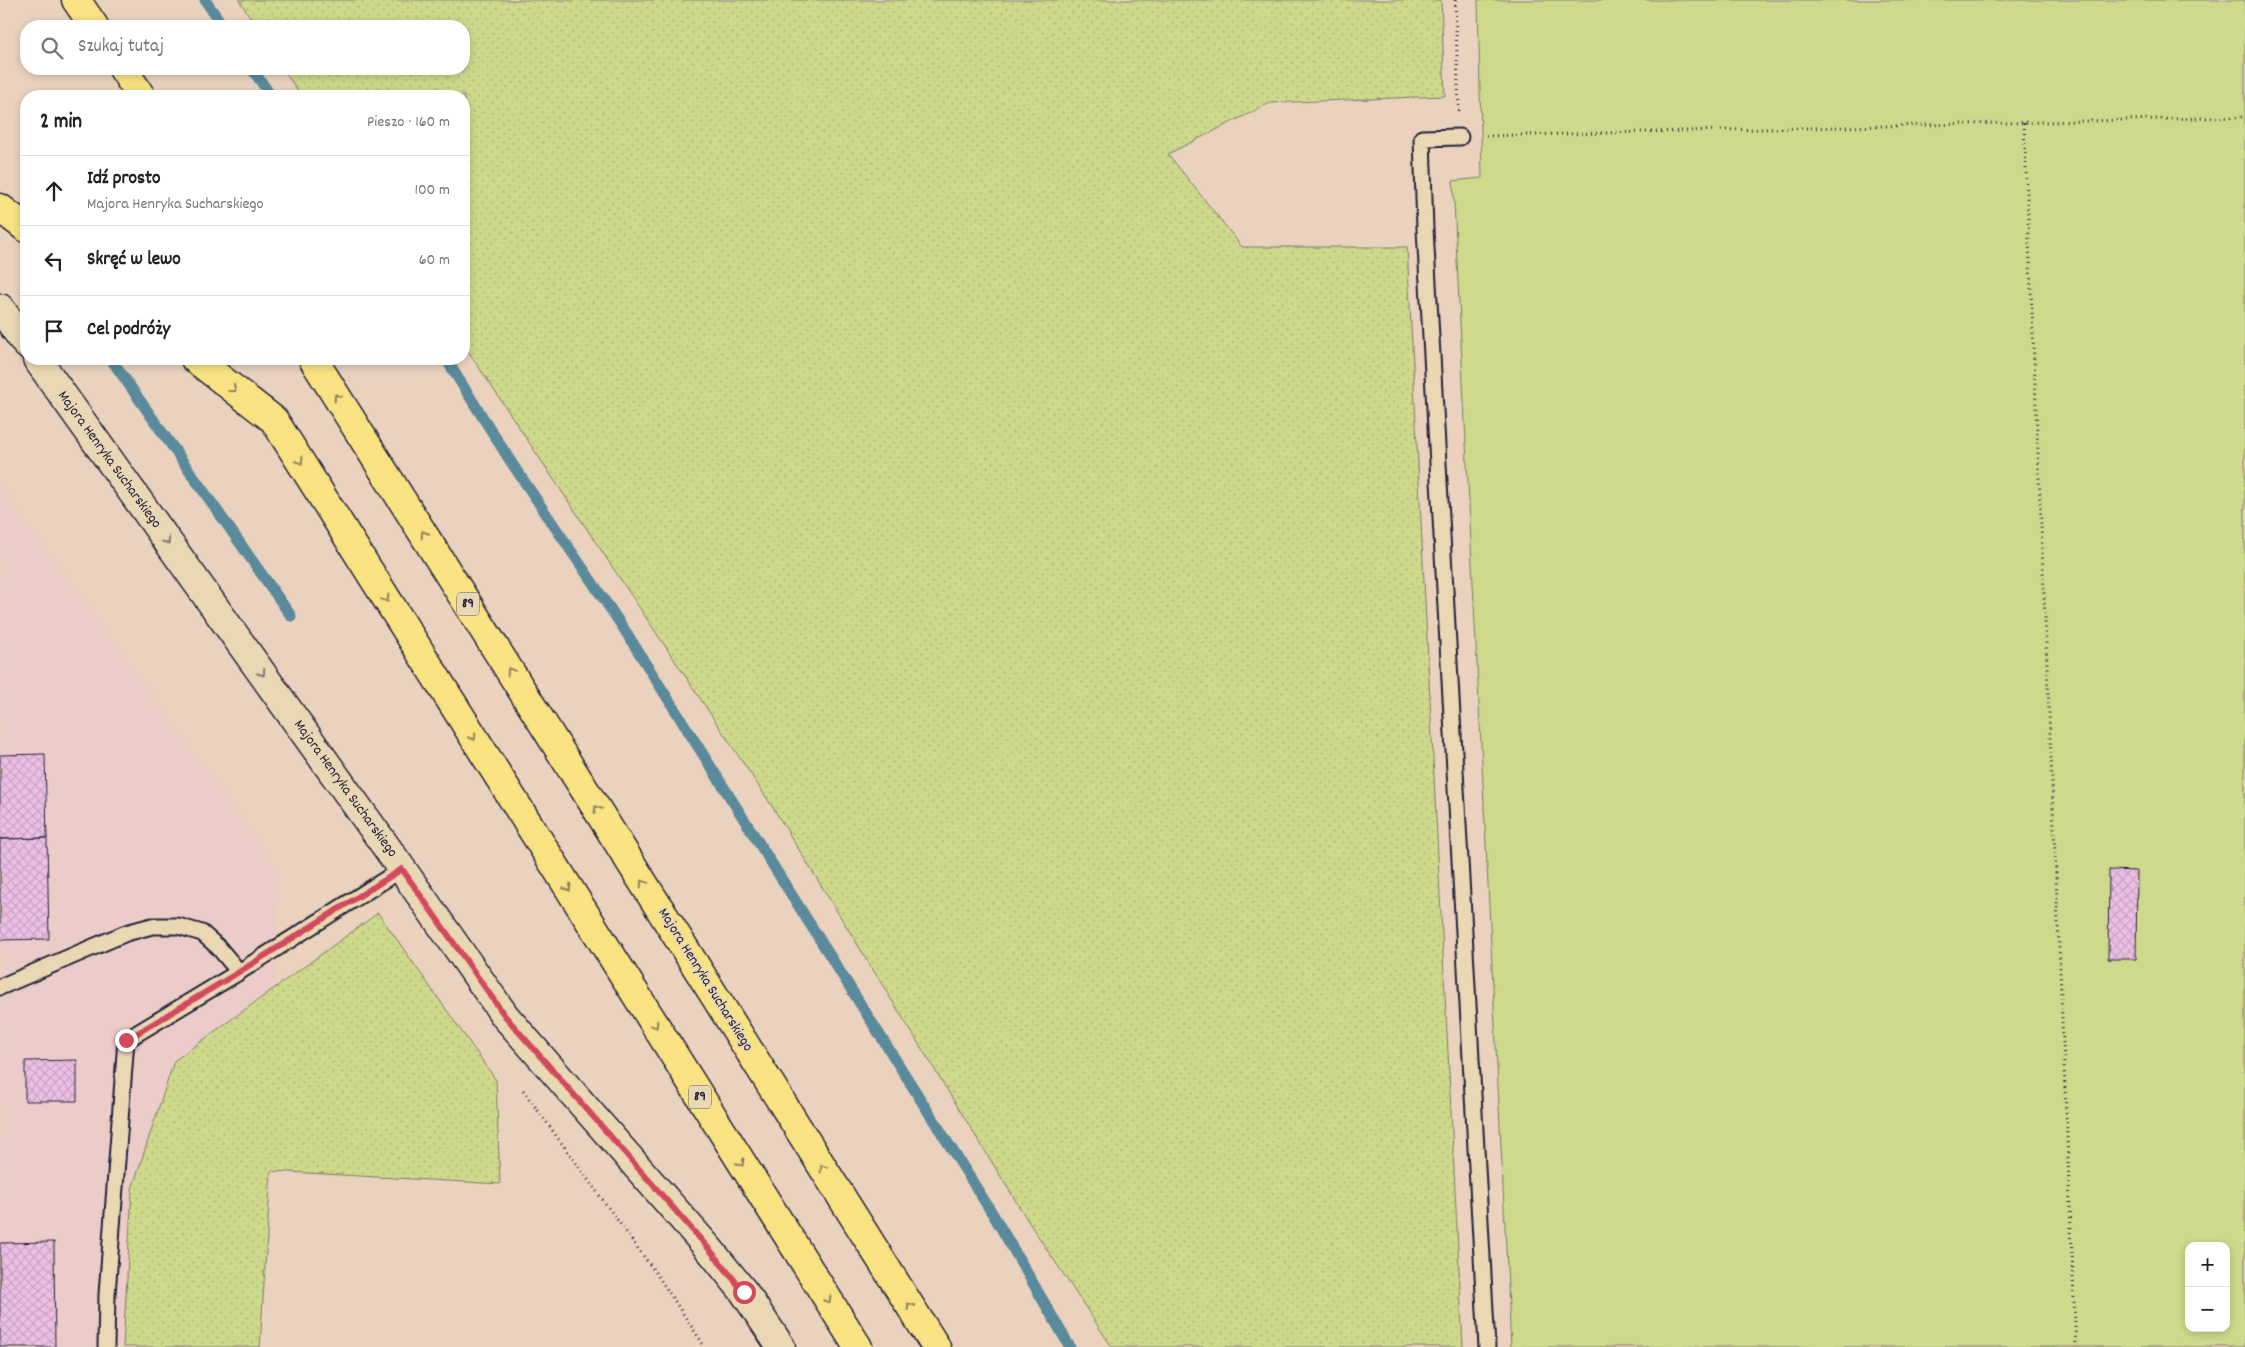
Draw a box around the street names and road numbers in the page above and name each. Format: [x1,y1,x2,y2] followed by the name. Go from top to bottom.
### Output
[51,387,167,534] street label: Majora Henryka Sucharskiego
[457,592,479,616] road number: 89
[287,716,403,863] street label: Majora Henryka Sucharskiego
[652,904,758,1056] street label: Majora Henryka Sucharskiego
[689,1086,711,1108] road number: 89

